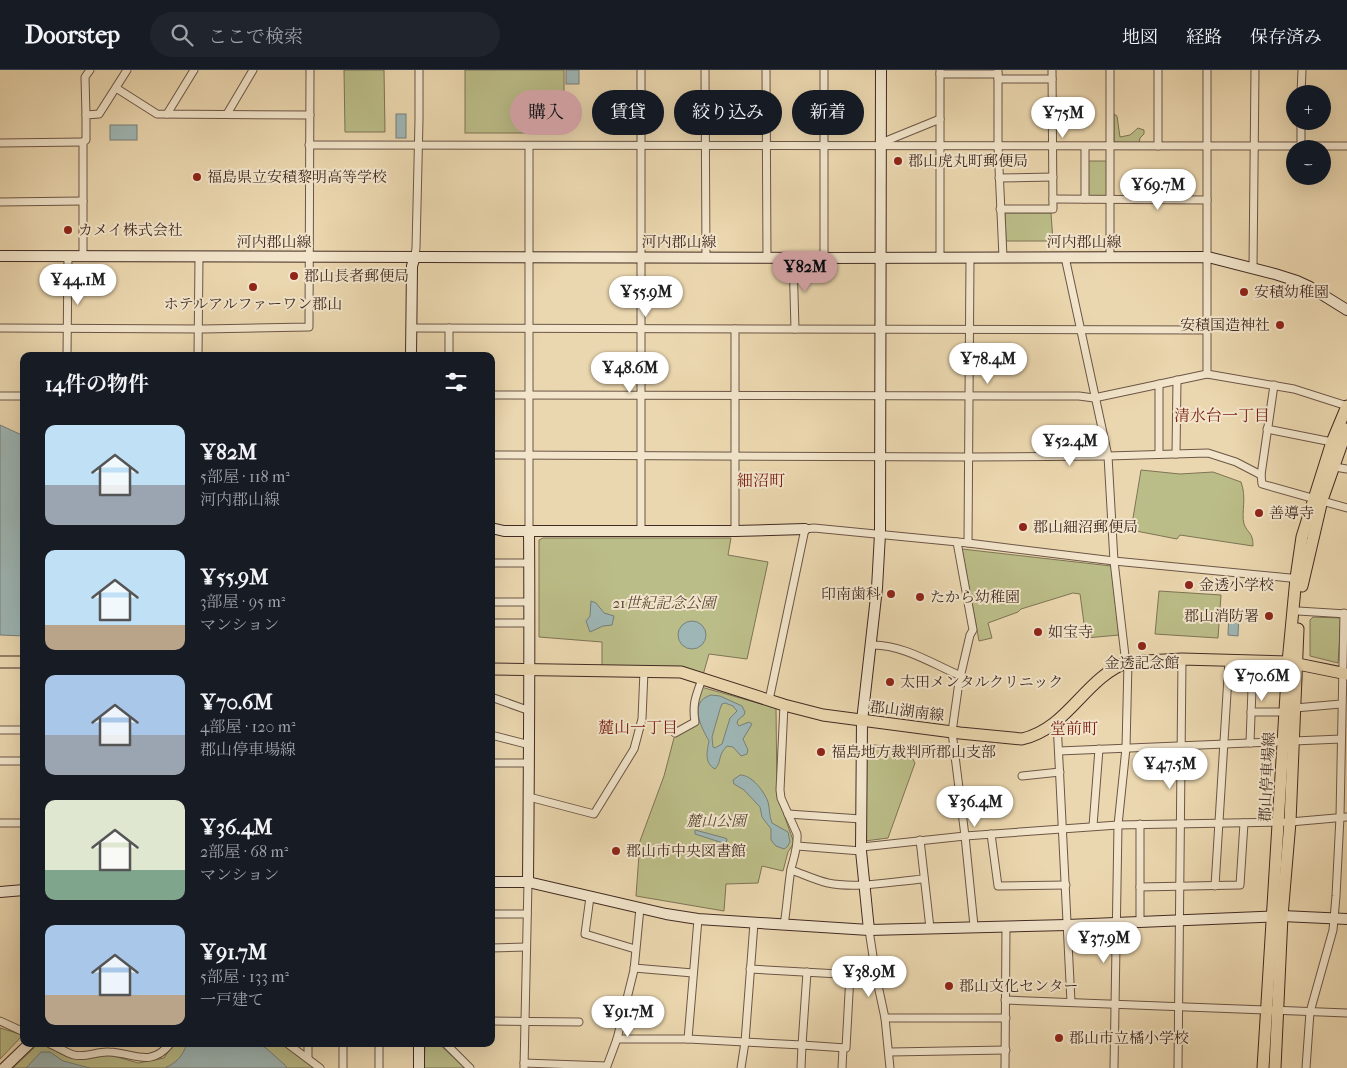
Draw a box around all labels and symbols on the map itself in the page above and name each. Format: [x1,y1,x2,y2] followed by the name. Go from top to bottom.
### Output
[1033,97,1093,139] pin: ¥75M
[908,152,1028,170] place label: 郡山虎丸町郵便局
[892,155,904,167] marker: 郡山虎丸町郵便局
[207,168,387,186] place label: 福島県立安積黎明高等学校
[1117,168,1199,211] pin: ¥69.7M
[191,171,203,183] marker: 福島県立安積黎明高等学校
[78,221,183,239] place label: カメイ株式会社
[62,224,74,236] marker: カメイ株式会社
[236,233,312,251] street label: 河内郡山線
[641,233,717,251] street label: 河内郡山線
[1046,233,1122,251] street label: 河内郡山線
[775,250,835,293] pin: ¥82M
[37,264,119,306] pin: ¥44.1M
[304,267,409,285] place label: 郡山長者郵便局
[288,270,300,282] marker: 郡山長者郵便局
[605,276,687,318] pin: ¥55.9M
[247,281,259,293] marker: ホテルアルファーワン郡山
[1254,283,1329,301] place label: 安積幼稚園
[1238,286,1250,298] marker: 安積幼稚園
[164,295,342,313] place label: ホテルアルファーワン郡山
[1180,316,1270,334] place label: 安積国造神社
[1274,319,1286,331] marker: 安積国造神社
[947,342,1029,385] pin: ¥78.4M
[589,352,671,394] pin: ¥48.6M
[1174,406,1270,425] district label: 清水台一丁目
[1029,424,1111,467] pin: ¥52.4M
[737,471,785,490] district label: 細沼町
[1269,504,1314,522] place label: 善導寺
[1253,507,1265,519] marker: 善導寺
[1033,518,1138,536] place label: 郡山細沼郵便局
[1017,521,1029,533] marker: 郡山細沼郵便局
[1199,576,1274,594] place label: 金透小学校
[1183,579,1195,591] marker: 金透小学校
[821,585,881,603] place label: 印南歯科
[885,588,897,600] marker: 印南歯科
[930,588,1020,606] place label: たから幼稚園
[914,591,926,603] marker: たから幼稚園
[612,594,719,612] park label: 21世紀記念公園
[1184,607,1259,625] place label: 郡山消防署
[1263,610,1275,622] marker: 郡山消防署
[1048,623,1093,641] place label: 如宝寺
[1032,626,1044,638] marker: 如宝寺
[1136,640,1148,652] marker: 金透記念館
[1104,654,1180,672] place label: 金透記念館
[1221,660,1303,702] pin: ¥70.6M
[900,673,1063,691] place label: 太田メンタルクリニック
[884,676,896,688] marker: 太田メンタルクリニック
[869,697,945,725] street label: 郡山湖南線
[598,718,678,737] district label: 麓山一丁目
[1050,719,1098,738] district label: 堂前町
[1256,732,1278,822] street label: 郡山停車場線
[831,743,996,761] place label: 福島地方裁判所郡山支部
[815,746,827,758] marker: 福島地方裁判所郡山支部
[1129,748,1211,790] pin: ¥47.5M
[934,786,1016,828] pin: ¥36.4M
[686,812,749,830] park label: 麓山公園
[626,842,746,860] place label: 郡山市中央図書館
[610,845,622,857] marker: 郡山市中央図書館
[1063,922,1145,964] pin: ¥37.9M
[828,956,910,998] pin: ¥38.9M
[959,977,1078,995] place label: 郡山文化センター
[943,980,955,992] marker: 郡山文化センター
[587,996,669,1038] pin: ¥91.7M
[1069,1029,1189,1047] place label: 郡山市立橘小学校
[1053,1032,1065,1044] marker: 郡山市立橘小学校

